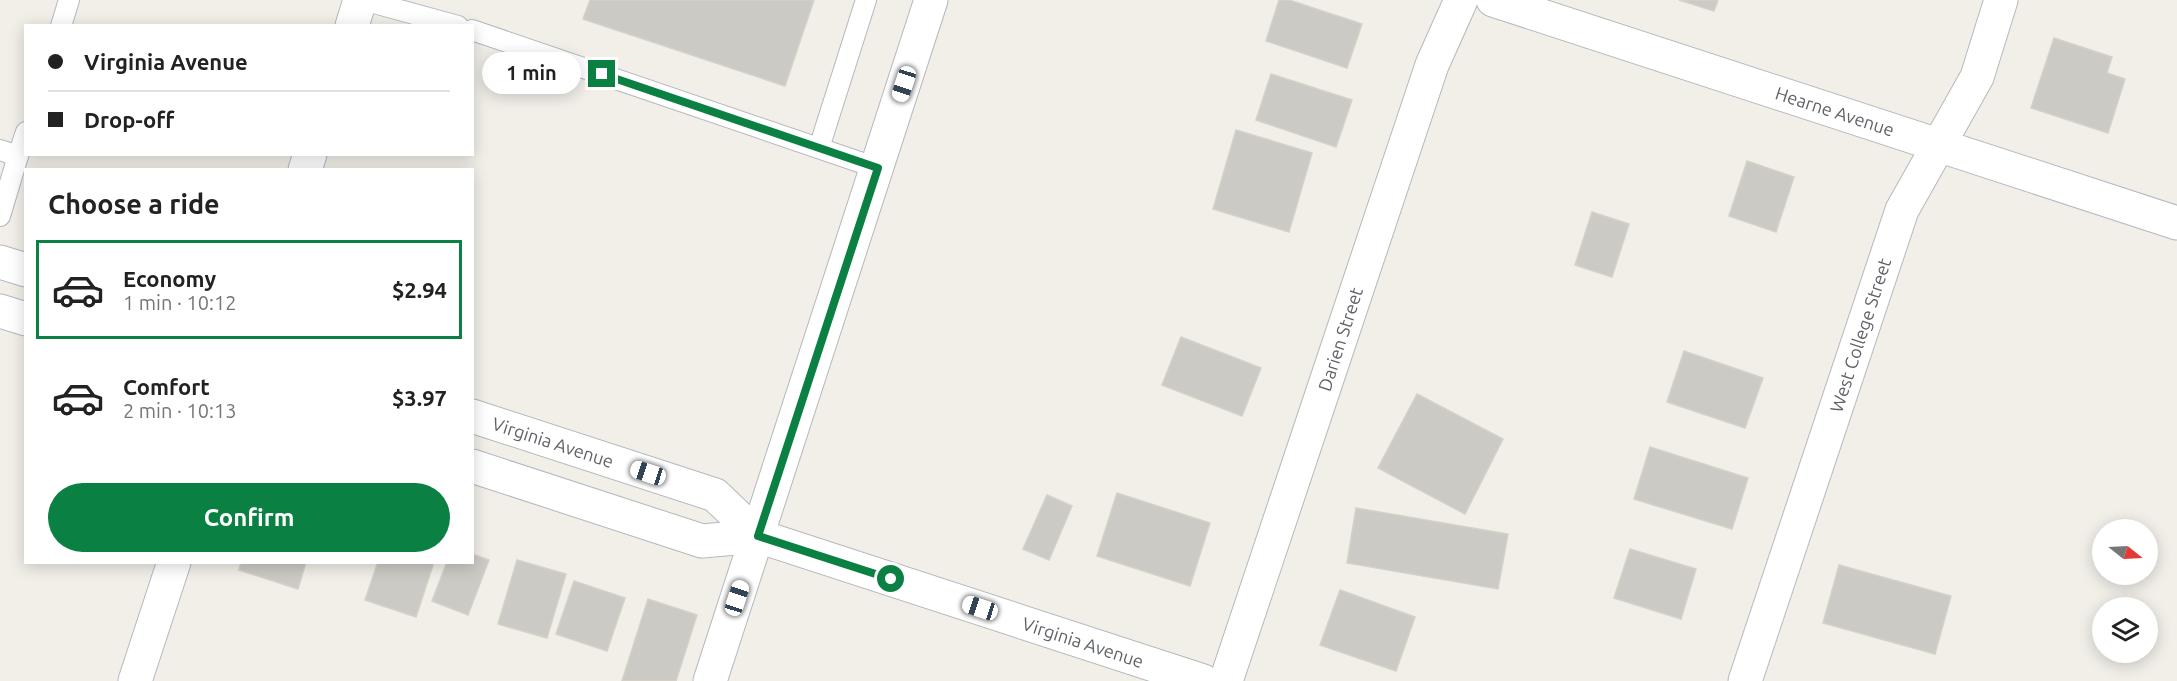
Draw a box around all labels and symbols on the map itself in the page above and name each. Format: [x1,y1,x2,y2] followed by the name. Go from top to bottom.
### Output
[482,53,581,95] callout: 1 min
[588,60,615,87] route end
[890,64,918,104] car
[1773,82,1897,140] street label: Hearne Avenue
[1826,255,1894,415] street label: West College Street
[1314,285,1366,393] street label: Darien Street
[490,413,616,471] street label: Virginia Avenue
[628,459,668,487] car
[2092,519,2158,585] north arrow
[877,565,904,592] route start
[723,578,751,618] car
[960,594,1000,622] car
[1020,613,1146,671] street label: Virginia Avenue

